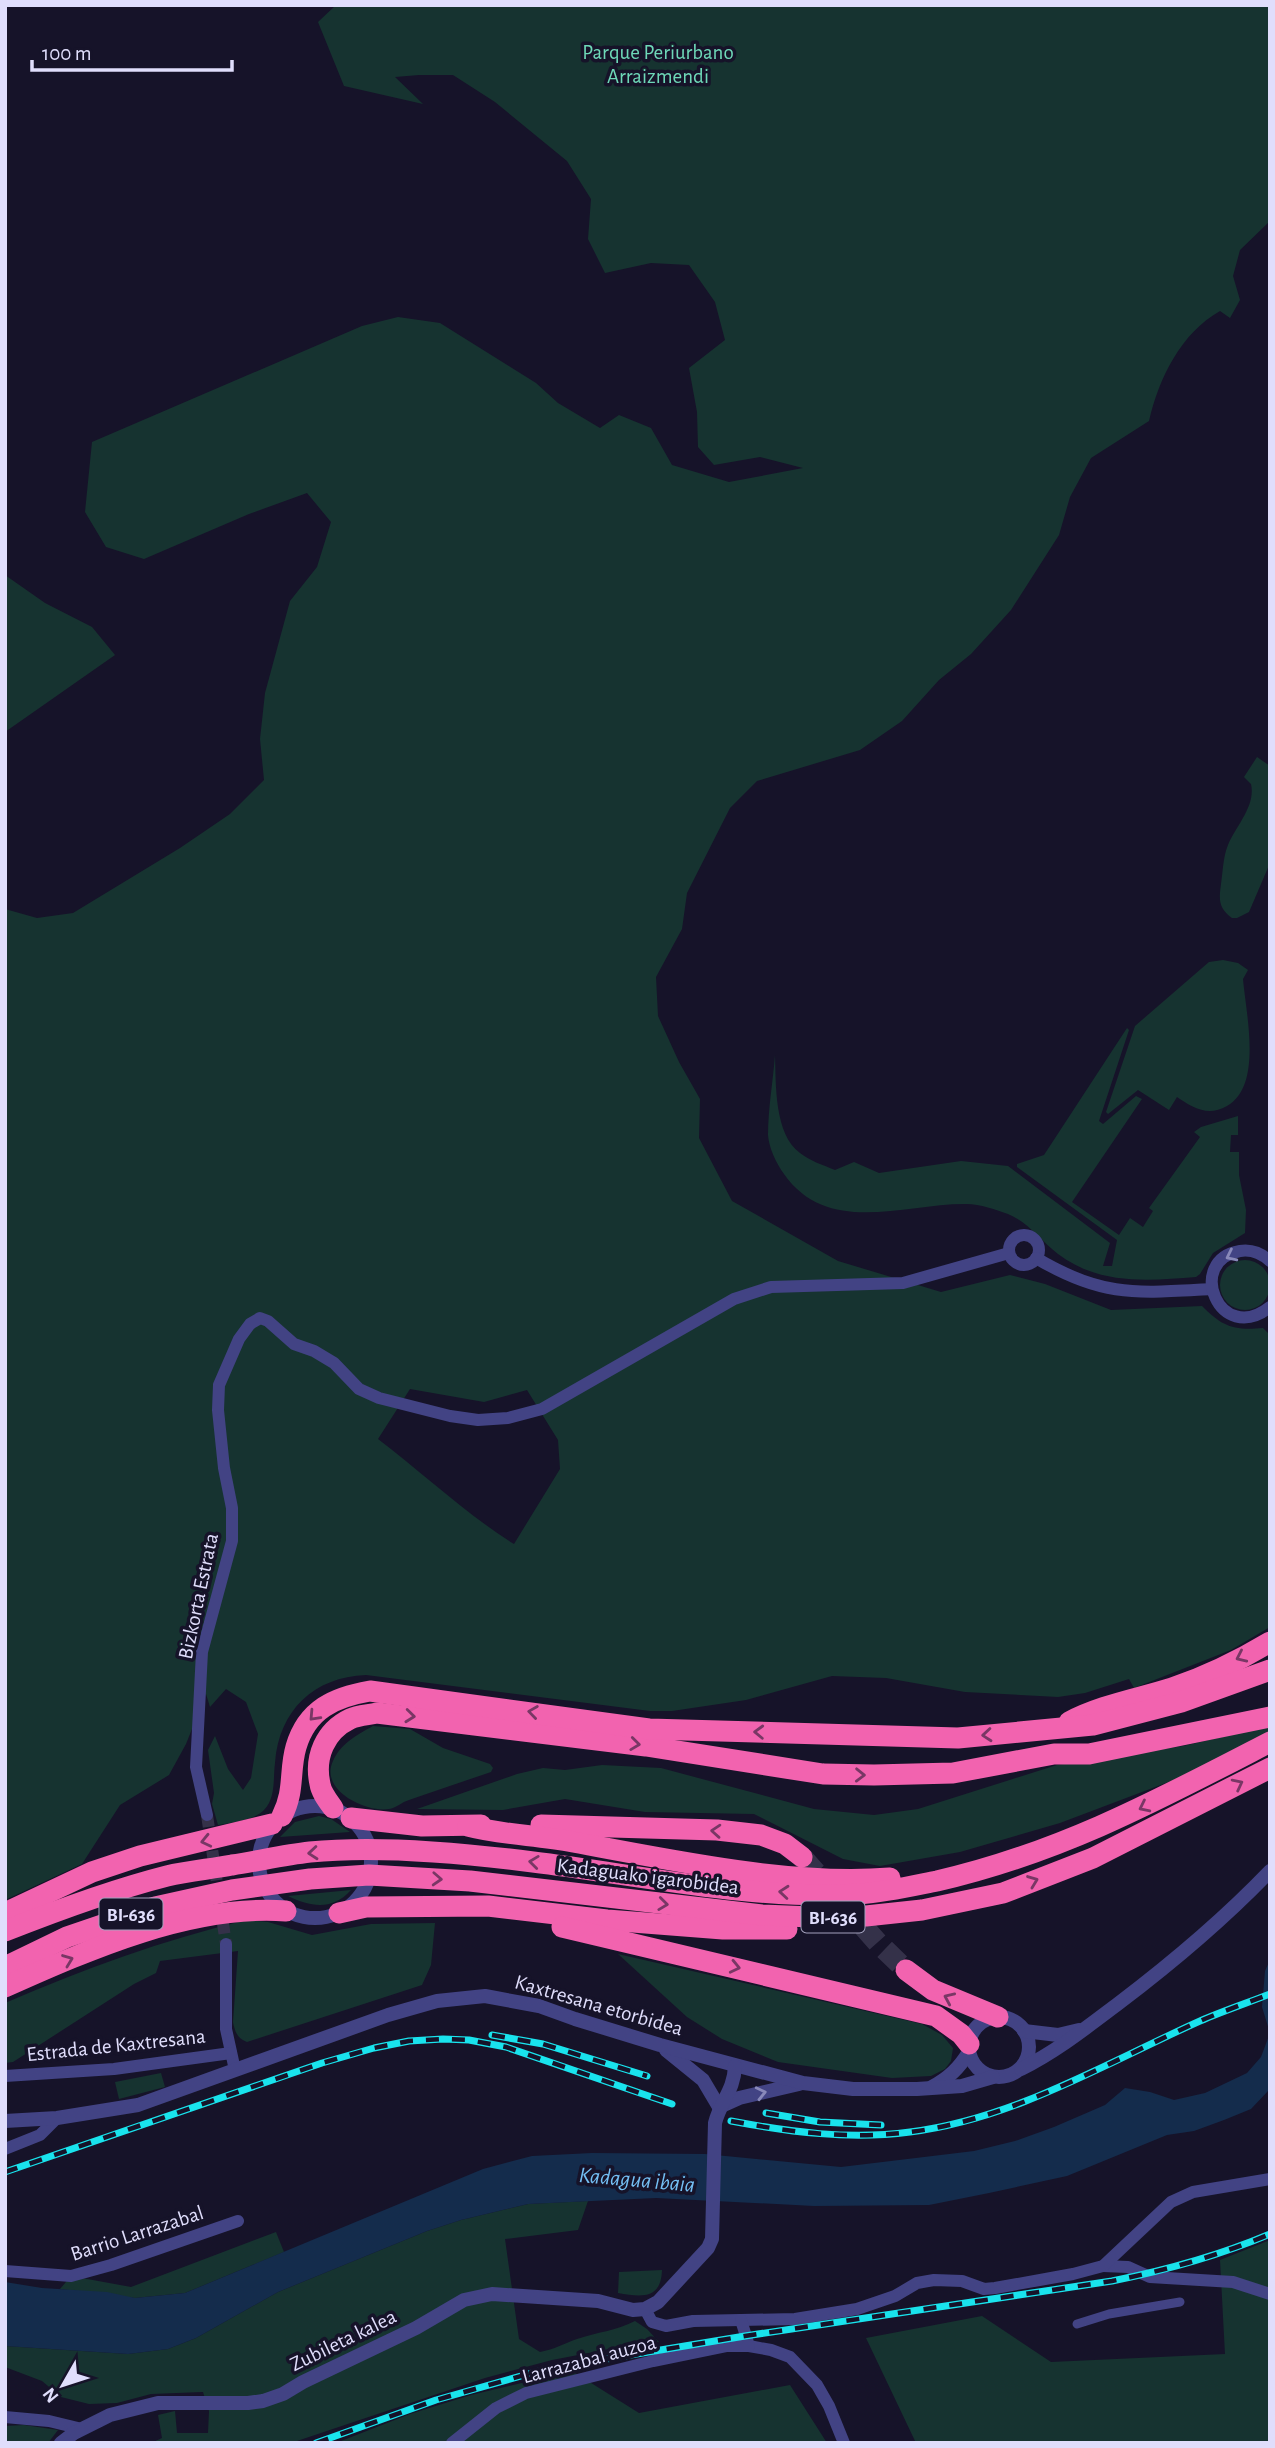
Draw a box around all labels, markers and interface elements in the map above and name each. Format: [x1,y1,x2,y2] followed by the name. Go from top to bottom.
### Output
[32,28,231,72] scale bar
[582,42,734,87] park label: Parque Periurbano Arraizmendi
[42,43,92,64] text: 100 m
[1226,1247,1239,1261] one-way arrow
[175,1531,222,1661] street label: Bizkorta Estrata
[1236,1649,1248,1663] one-way arrow
[527,1705,539,1720] one-way arrow
[310,1708,323,1721] one-way arrow
[404,1709,415,1724] one-way arrow
[754,1724,765,1739] one-way arrow
[981,1728,992,1743] one-way arrow
[630,1737,641,1752] one-way arrow
[856,1767,866,1783] one-way arrow
[1231,1779,1243,1792] one-way arrow
[1139,1799,1151,1813] one-way arrow
[710,1823,721,1838] one-way arrow
[200,1833,212,1847] one-way arrow
[307,1845,318,1860] one-way arrow
[528,1854,540,1869] one-way arrow
[556,1855,740,1898] street label: Kadaguako igarobidea
[432,1871,443,1886] one-way arrow
[1026,1875,1038,1889] one-way arrow
[778,1885,789,1900] one-way arrow
[657,1896,669,1911] one-way arrow
[100,1898,162,1930] road number: BI-636
[802,1901,864,1932] road number: BI-636
[62,1955,74,1969] one-way arrow
[729,1959,741,1973] one-way arrow
[513,1971,685,2040] street label: Kaxtresana etorbidea
[944,1992,957,2006] one-way arrow
[25,2026,207,2065] street label: Estrada de Kaxtresana
[754,2087,766,2101] one-way arrow
[578,2164,696,2197] water label: Kadagua ibaia
[68,2202,206,2265] street label: Barrio Larrazabal
[287,2306,400,2375] street label: Zubileta kalea
[520,2331,659,2387] street label: Larrazabal auzoa
[28,2350,98,2420] north arrow
[39,2384,62,2406] text: N

